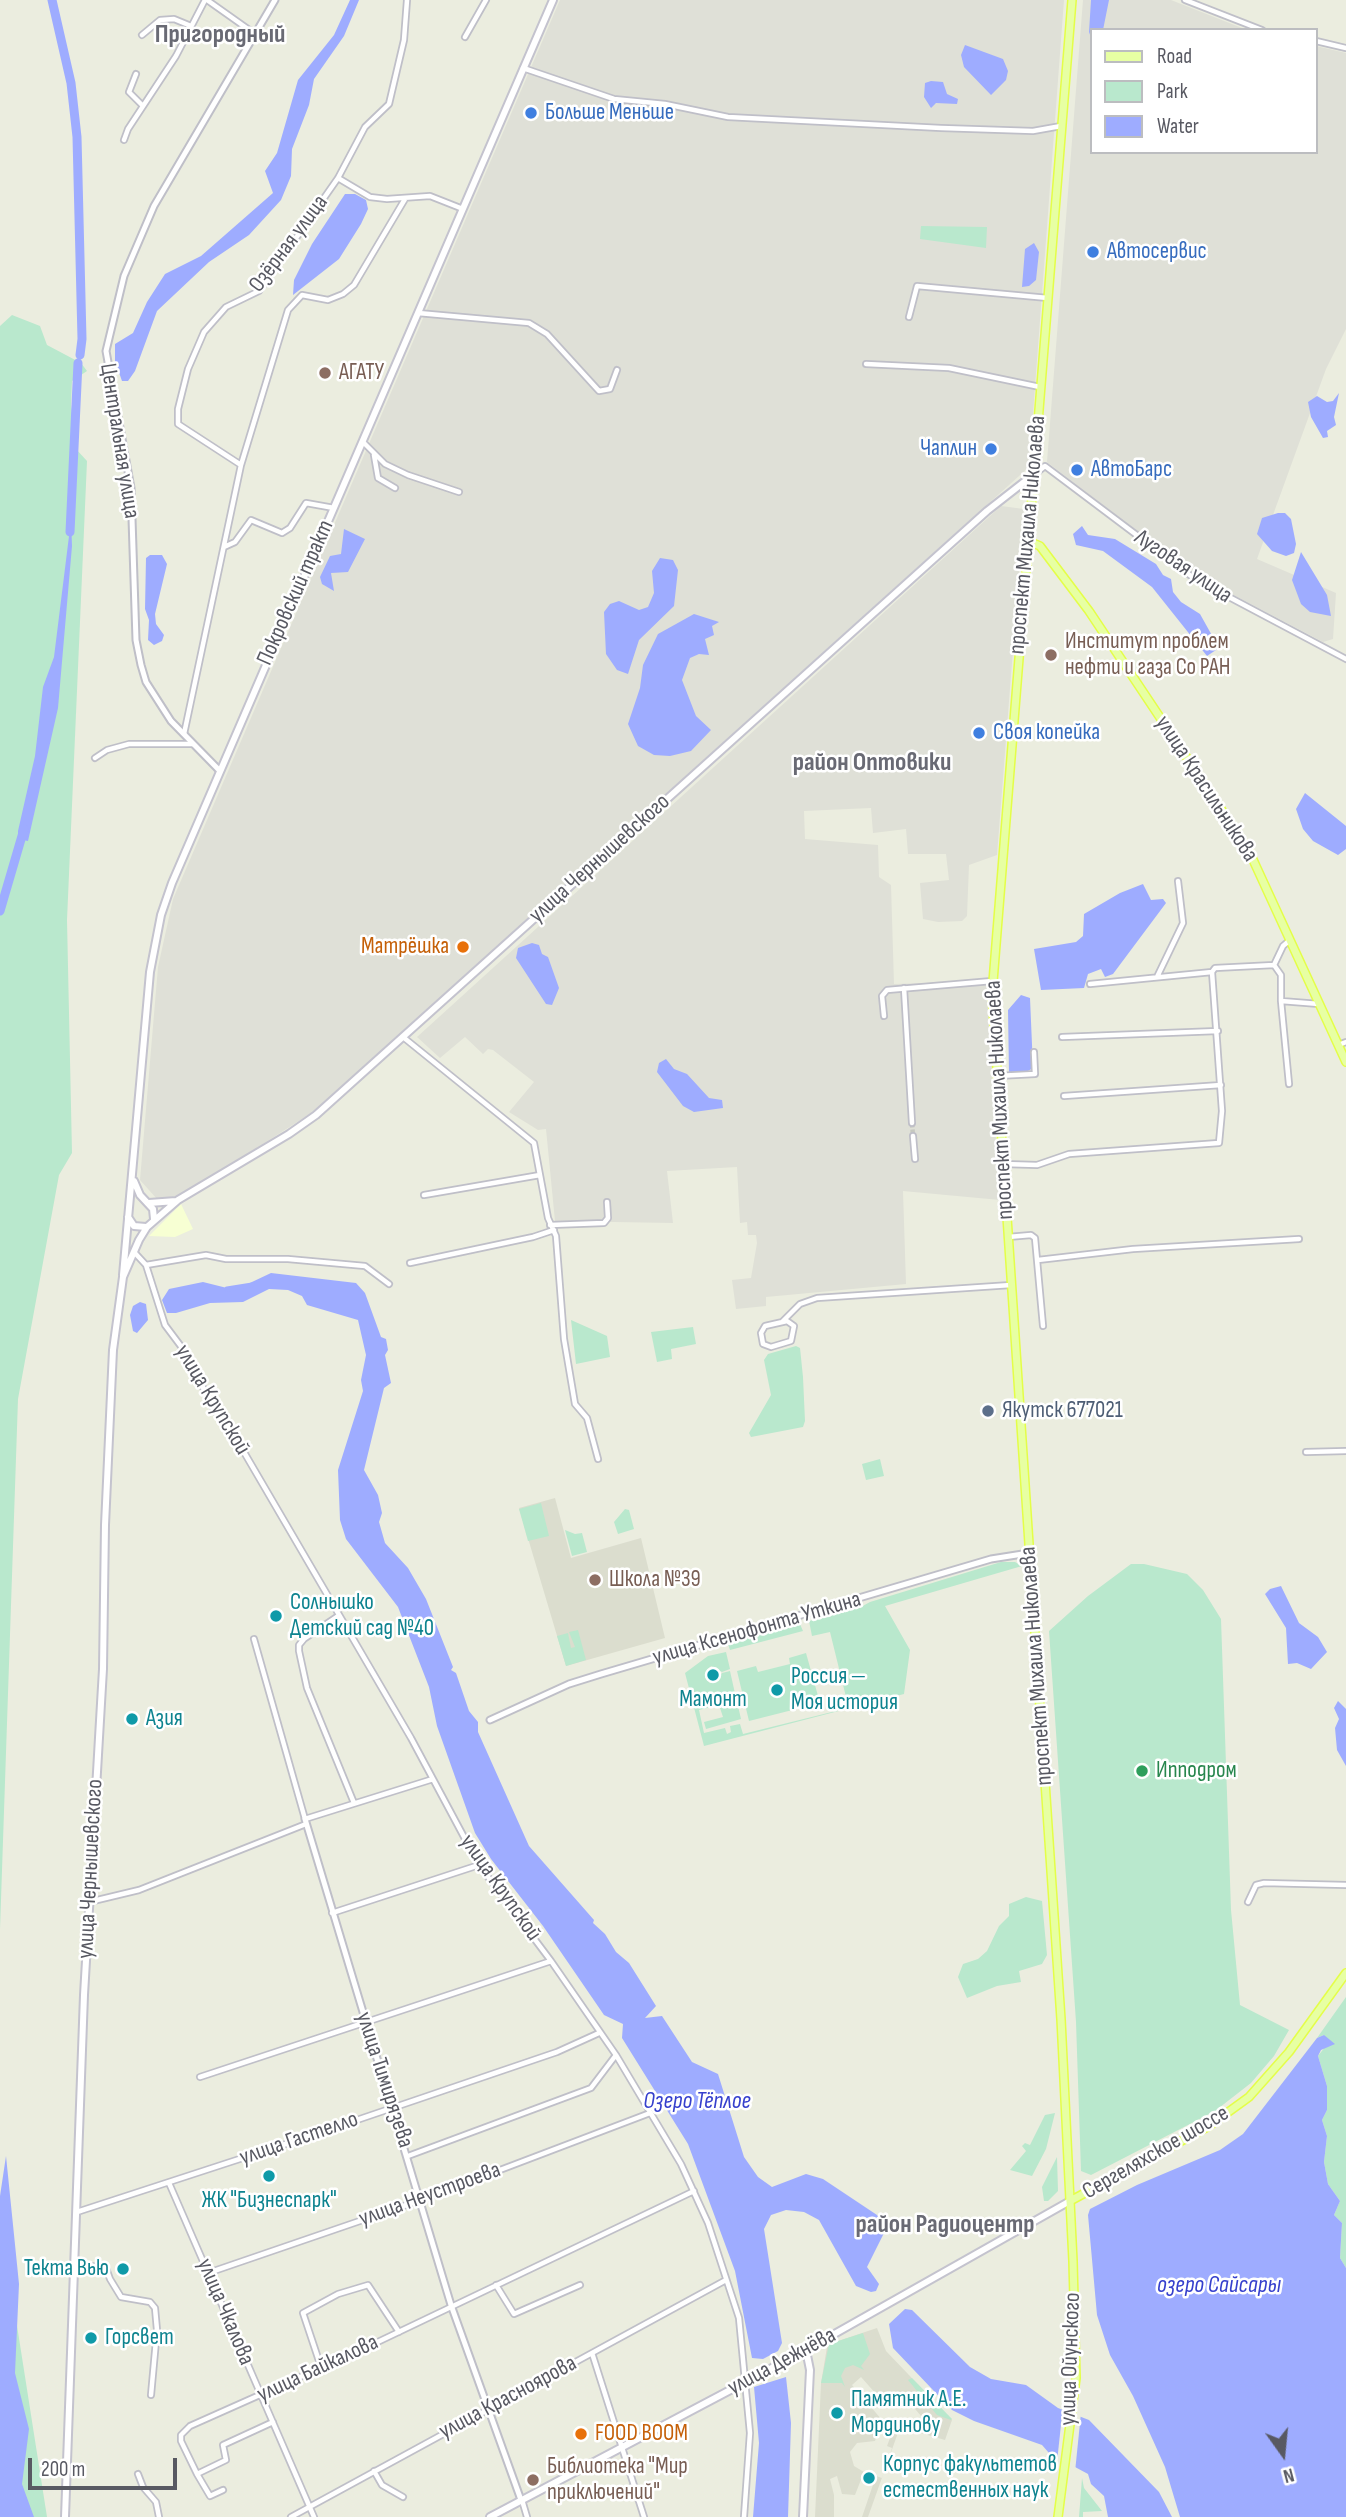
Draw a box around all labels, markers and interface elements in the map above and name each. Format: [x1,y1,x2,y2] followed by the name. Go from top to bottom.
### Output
[155,19,285,51] district label: Пригородный
[1090,28,1318,154] legend
[1157,44,1192,69] text: Road
[1157,79,1188,104] text: Park
[545,99,674,127] place label: Больше Меньше
[523,105,539,121] marker: Больше Меньше
[1157,114,1199,139] text: Water
[244,190,334,298] street label: Озёрная улица
[1107,238,1207,266] place label: Автосервис
[1085,244,1101,260] marker: Автосервис
[339,359,384,387] place label: АГАТУ
[93,362,145,520] street label: Центральная улица
[317,365,333,381] marker: АГАТУ
[1004,415,1052,655] street label: проспект Михаила Николаева
[920,435,977,463] place label: Чаплин
[983,441,999,457] marker: Чаплин
[1091,456,1172,484] place label: АвтоБарс
[1069,462,1085,478] marker: АвтоБарс
[252,516,340,670] street label: Покровский тракт
[1129,524,1237,610] street label: Луговая улица
[1065,628,1230,682] place label: Институт проблем нефти и газа Со РАН
[1043,647,1059,663] marker: Институт проблем нефти и газа Со РАН
[1149,711,1263,867] street label: улица Красильникова
[993,719,1100,747] place label: Своя копейка
[971,725,987,741] marker: Своя копейка
[793,747,951,779] district label: район Оптовики
[524,789,676,929] street label: улица Чернышевского
[361,933,449,961] place label: Матрёшка
[455,939,471,955] marker: Матрёшка
[980,980,1020,1220] street label: проспект Михаила Николаева
[168,1340,256,1460] street label: улица Крупской
[1002,1397,1123,1425] place label: Якутск 677021
[980,1403,996,1419] marker: Якутск 677021
[1015,1546,1059,1786] street label: проспект Михаила Николаева
[609,1566,701,1594] place label: Школа №39
[587,1572,603,1588] marker: Школа №39
[650,1586,864,1672] street label: улица Ксенофонта Уткина
[290,1589,434,1643] place label: Солнышко Детский сад №40
[268,1608,284,1624] marker: Солнышко Детский сад №40
[791,1663,898,1717] place label: Россия — Моя история
[705,1667,721,1683] marker: Мамонт
[769,1682,785,1698] marker: Россия — Моя история
[679,1686,747,1714] place label: Мамонт
[146,1705,183,1733] place label: Азия
[124,1711,140,1727] marker: Азия
[1156,1757,1237,1785] place label: Ипподром
[1134,1763,1150,1779] marker: Ипподром
[73,1779,109,1959] street label: улица Чернышевского
[453,1829,547,1947] street label: улица Крупской
[349,2009,419,2151] street label: улица Тимирязева
[643,2088,751,2116] water label: Озеро Тёплое
[1078,2100,1234,2206] street label: Сергеляхское шоссе
[236,2106,362,2172] street label: улица Гастелло
[355,2157,505,2233] street label: улица Неустроева
[261,2168,277,2184] marker: ЖК "Бизнеспарк"
[201,2187,337,2215] place label: ЖК "Бизнеспарк"
[856,2209,1034,2241] district label: район Радиоцентр
[190,2254,260,2370] street label: улица Чкалова
[24,2255,109,2283] place label: Текта Вью
[115,2261,131,2277] marker: Текта Вью
[1157,2272,1281,2300] water label: озеро Сайсары
[1055,2292,1087,2426] street label: улица Ойунского
[723,2322,841,2402] street label: улица Дежнёва
[105,2324,174,2352] place label: Горсвет
[253,2329,383,2409] street label: улица Байкалова
[83,2330,99,2346] marker: Горсвет
[434,2350,582,2446] street label: улица Красноярова
[851,2386,966,2440] place label: Памятник А.Е. Мординову
[829,2405,845,2421] marker: Памятник А.Е. Мординову
[1248,2419,1318,2489] north arrow
[595,2420,688,2448] place label: FOOD BOOM
[573,2426,589,2442] marker: FOOD BOOM
[32,2444,180,2488] scale bar
[883,2451,1057,2505] place label: Корпус факультетов естественных наук
[547,2453,688,2507] place label: Библиотека "Мир приключений"
[41,2457,85,2482] text: 200 m
[1281,2462,1296,2487] text: N
[861,2470,877,2486] marker: Корпус факультетов естественных наук
[525,2472,541,2488] marker: Библиотека "Мир приключений"

